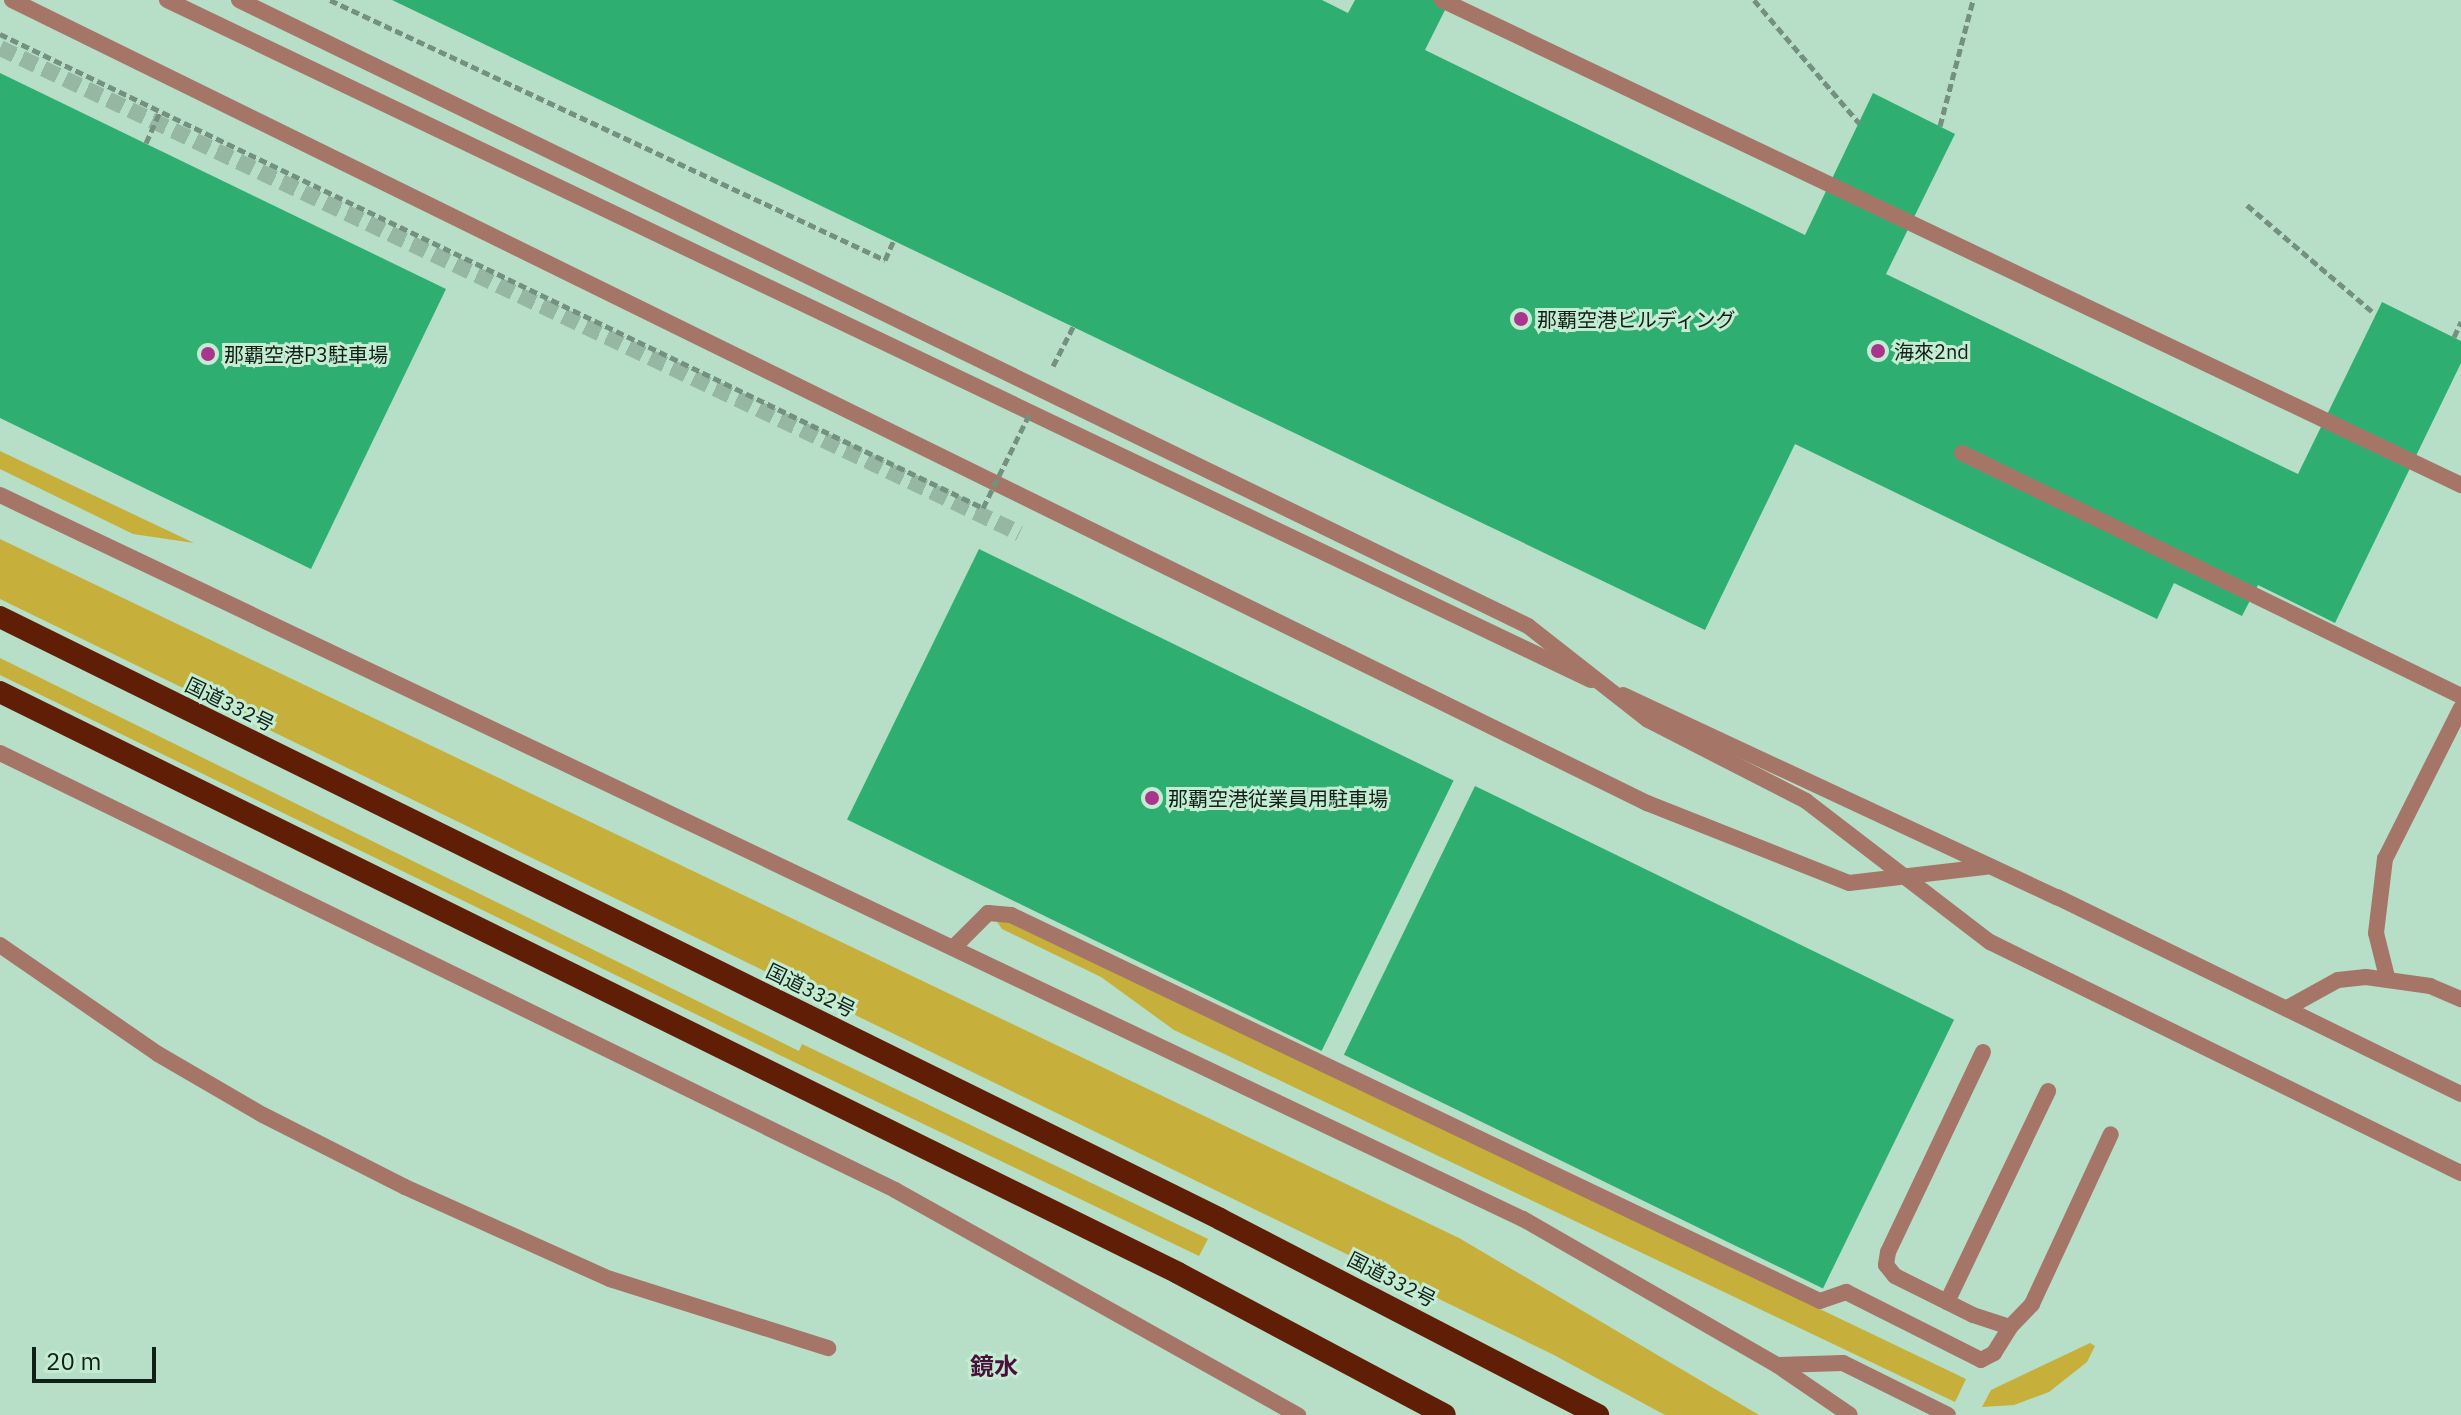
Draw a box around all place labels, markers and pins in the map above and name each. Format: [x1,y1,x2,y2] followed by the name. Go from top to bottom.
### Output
[1537,307,1737,331] place label: 那覇空港ビルディング
[1512,310,1530,328] marker: 那覇空港ビルディング
[1894,339,1969,363] place label: 海來2nd
[224,342,388,366] place label: 那覇空港P3駐車場
[1869,342,1887,360] marker: 海來2nd
[199,345,217,363] marker: 那覇空港P3駐車場
[1168,786,1388,810] place label: 那覇空港従業員用駐車場
[1143,789,1161,807] marker: 那覇空港従業員用駐車場

